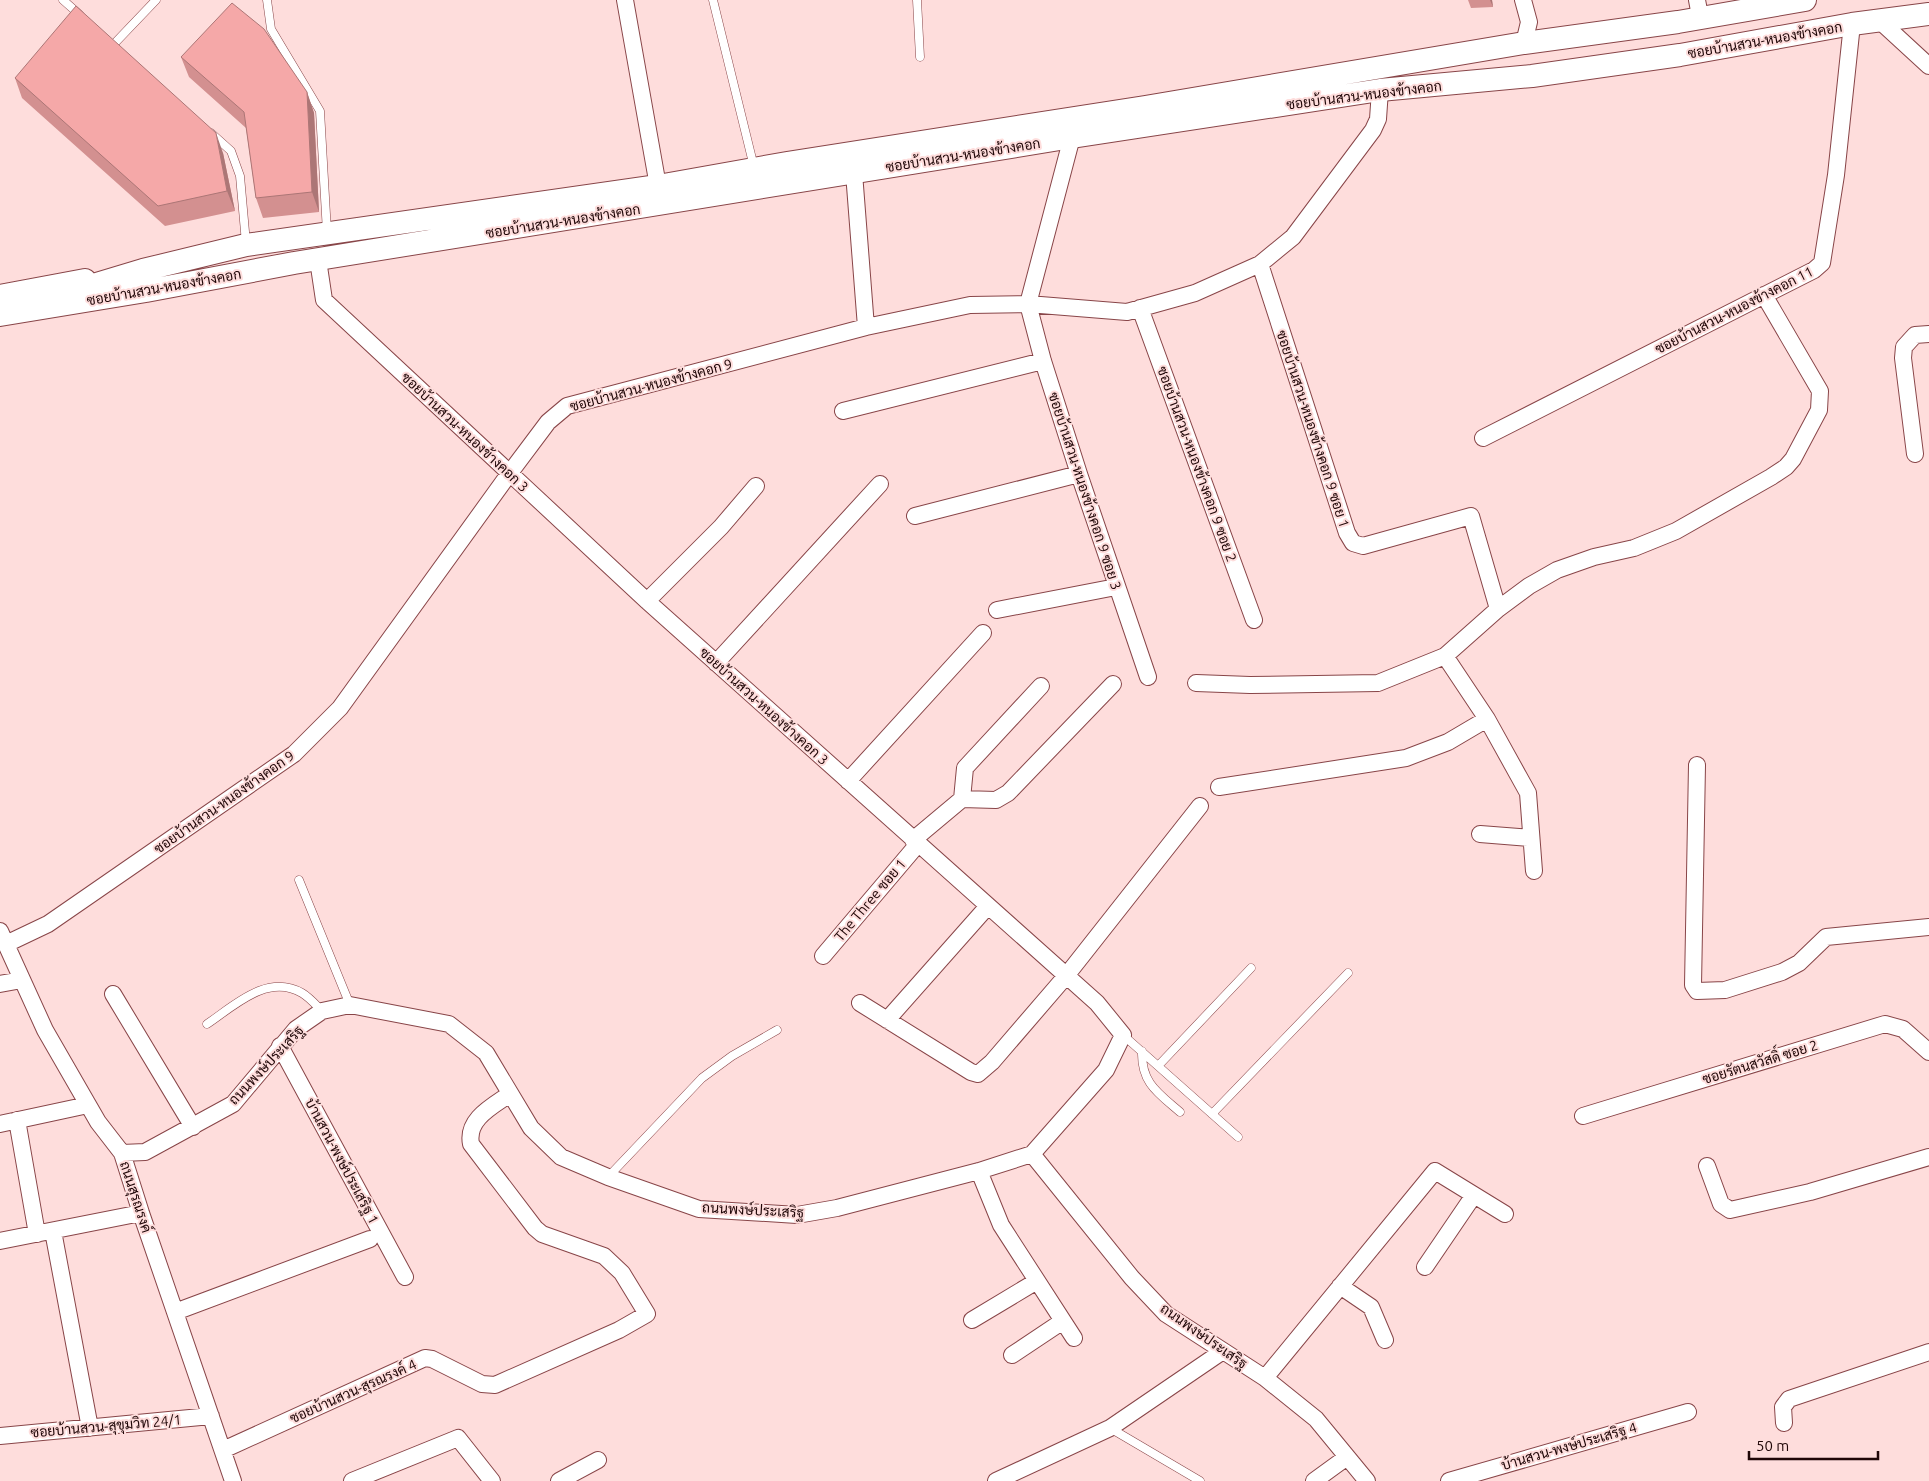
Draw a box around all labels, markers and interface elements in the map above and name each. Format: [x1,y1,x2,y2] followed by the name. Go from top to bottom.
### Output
[1686,18,1843,61] street label: ซอยบ้านสวน-หนองข้างคอก
[1285,77,1443,112] street label: ซอยบ้านสวน-หนองข้างคอก
[884,134,1041,175] street label: ซอยบ้านสวน-หนองข้างคอก
[484,200,641,241] street label: ซอยบ้านสวน-หนองข้างคอก
[1652,262,1816,357] street label: ซอยบ้านสวน-หนองข้างคอก 11
[85,265,242,308] street label: ซอยบ้านสวน-หนองข้างคอก
[1273,328,1353,530] street label: ซอยบ้านสวน-หนองข้างคอก 9 ซอย 1
[568,355,734,414] street label: ซอยบ้านสวน-หนองข้างคอก 9
[1154,364,1241,564] street label: ซอยบ้านสวน-หนองข้างคอก 9 ซอย 2
[398,368,532,495] street label: ซอยบ้านสวน-หนองข้างคอก 3
[1045,390,1125,592] street label: ซอยบ้านสวน-หนองข้างคอก 9 ซอย 3
[696,643,832,768] street label: ซอยบ้านสวน-หนองข้างคอก 3
[150,747,297,857] street label: ซอยบ้านสวน-หนองข้างคอก 9
[831,856,909,944] street label: The Three ซอย 1
[225,1022,307,1108] street label: ถนนพงษ์ประเสริฐ
[1699,1033,1820,1087] street label: ซอยรัตนสวัสดิ์ ซอย 2
[301,1095,383,1227] street label: บ้านสวน-พงษ์ประเสริฐ 1
[115,1159,156,1235] street label: ถนนสุรณรงค์
[702,1198,804,1222] street label: ถนนพงษ์ประเสริฐ
[1157,1299,1251,1373] street label: ถนนพงษ์ประเสริฐ
[287,1355,420,1428] street label: ซอยบ้านสวน-สุรณรงค์ 4
[30,1410,182,1443] street label: ซอยบ้านสวน-สุขุมวิท 24/1
[1499,1418,1639,1474] street label: บ้านสวน-พงษ์ประเสริฐ 4
[1749,1428,1878,1460] scale bar
[1756,1437,1789,1454] text: 50 m

